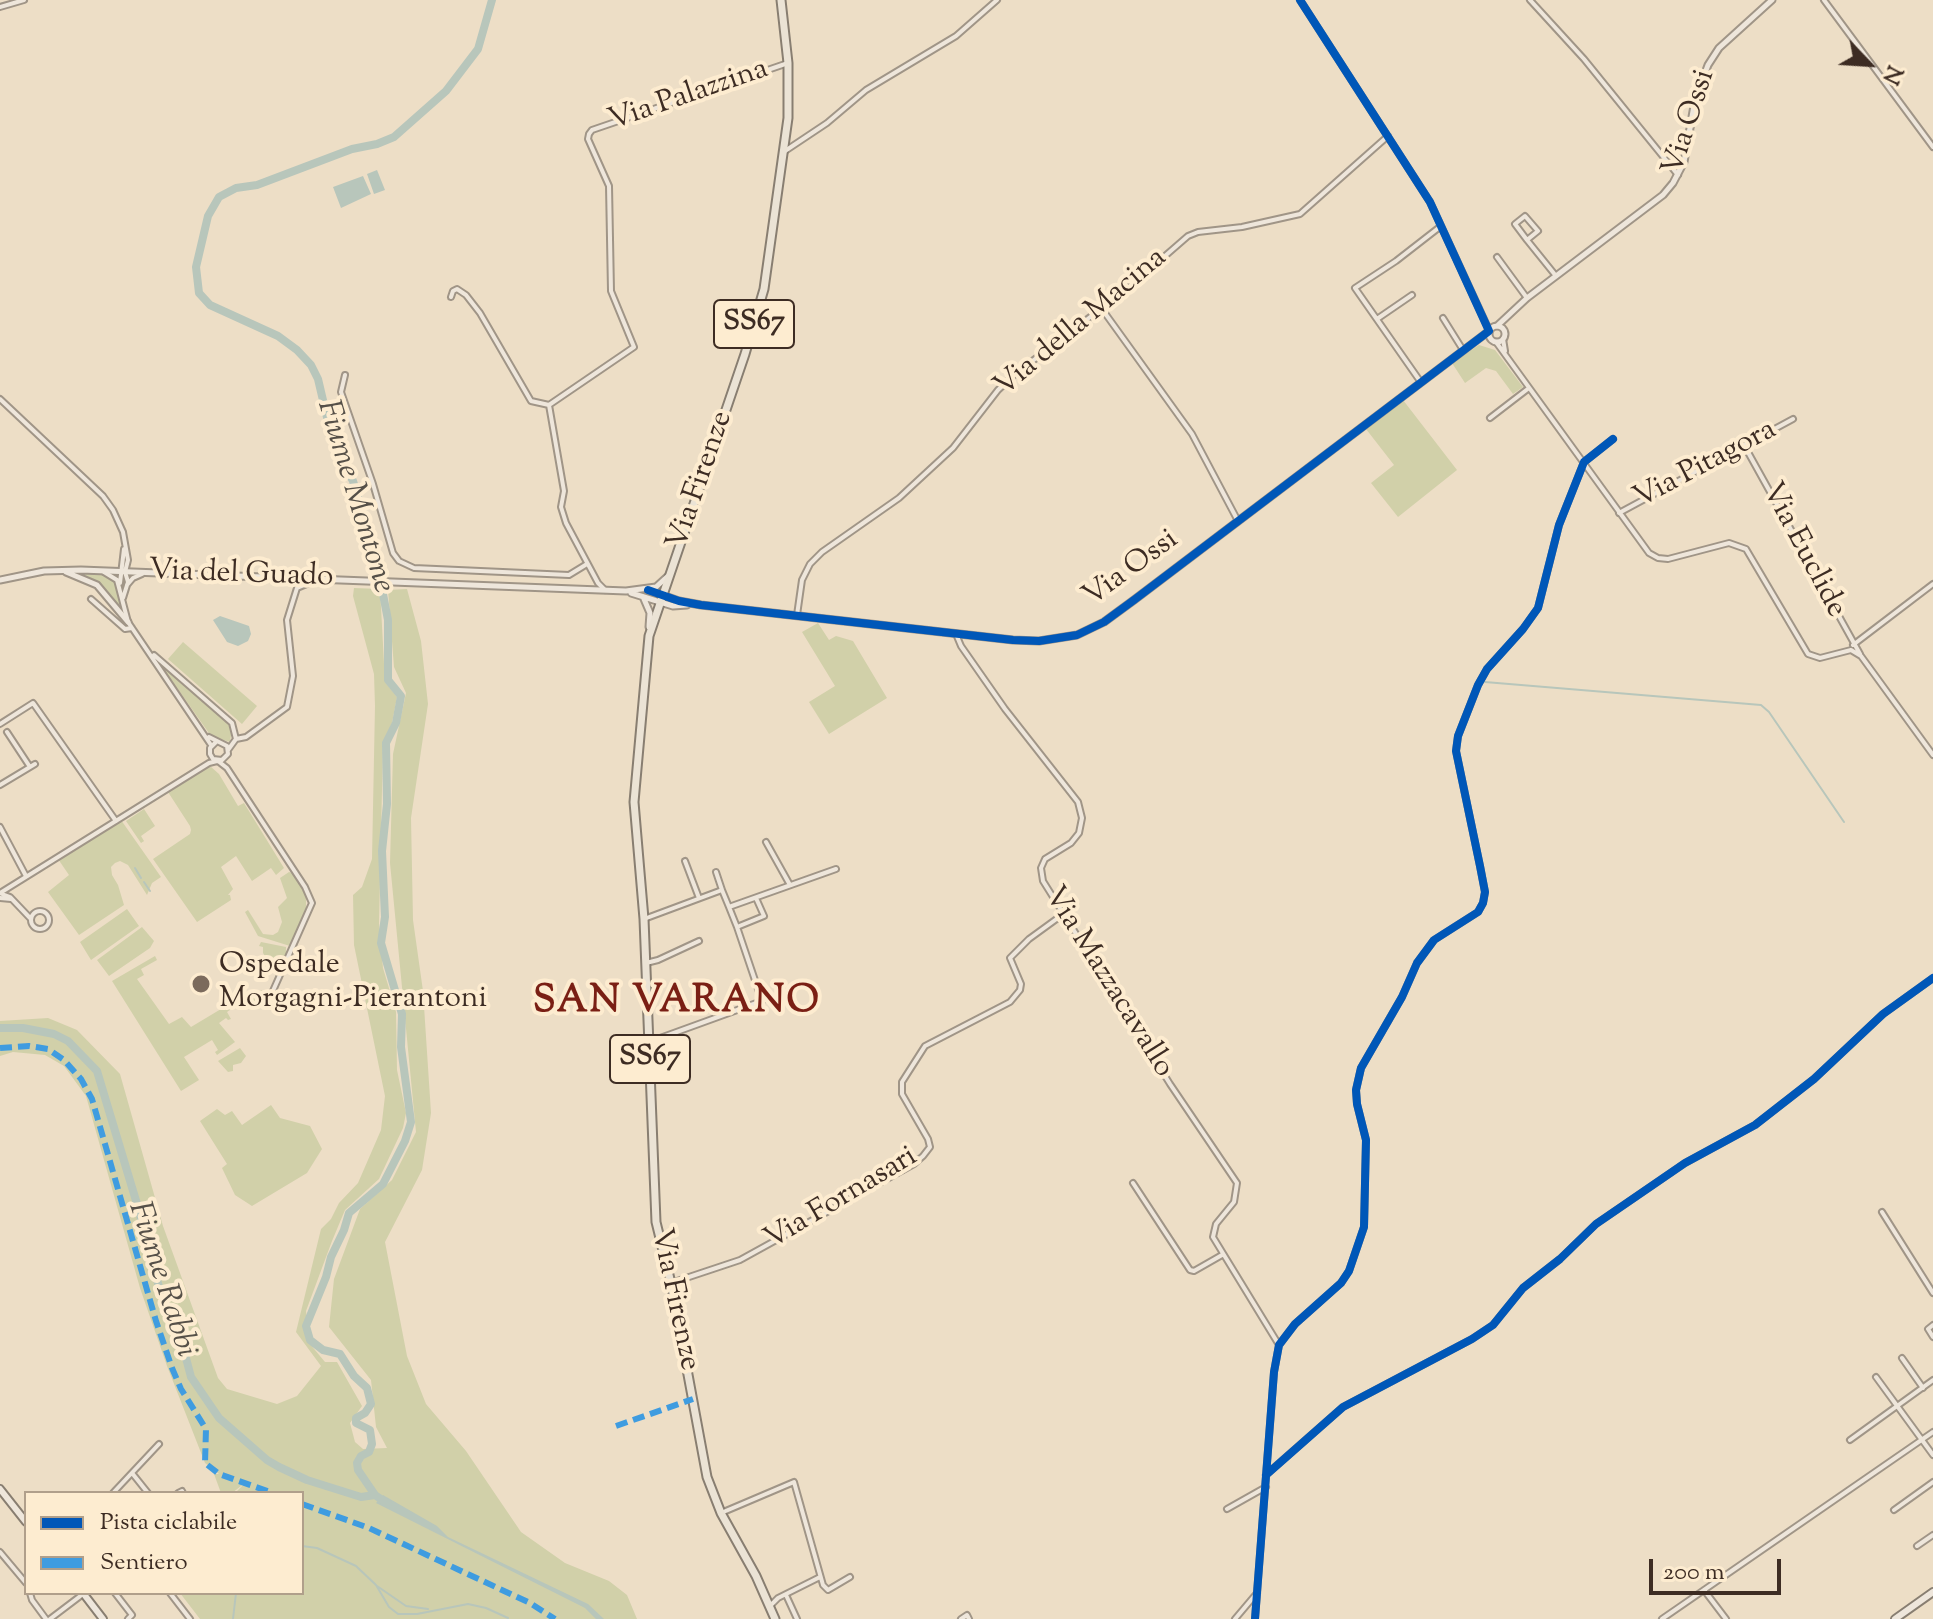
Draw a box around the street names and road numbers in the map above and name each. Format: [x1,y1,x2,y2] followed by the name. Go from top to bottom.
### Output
[604,53,774,141] street label: Via Palazzina
[1657,66,1725,180] street label: Via Ossi
[989,242,1175,406] street label: Via della Macina
[714,300,794,348] road number: SS67
[662,407,742,555] street label: Via Firenze
[1629,414,1783,518] street label: Via Pitagora
[1752,477,1852,625] street label: Via Euclide
[1077,523,1187,617] street label: Via Ossi
[148,555,334,597] street label: Via del Guado
[1034,881,1180,1085] street label: Via Mazzacavallo
[610,1035,690,1083] road number: SS67
[759,1140,925,1260] street label: Via Fornasari
[640,1226,706,1374] street label: Via Firenze

